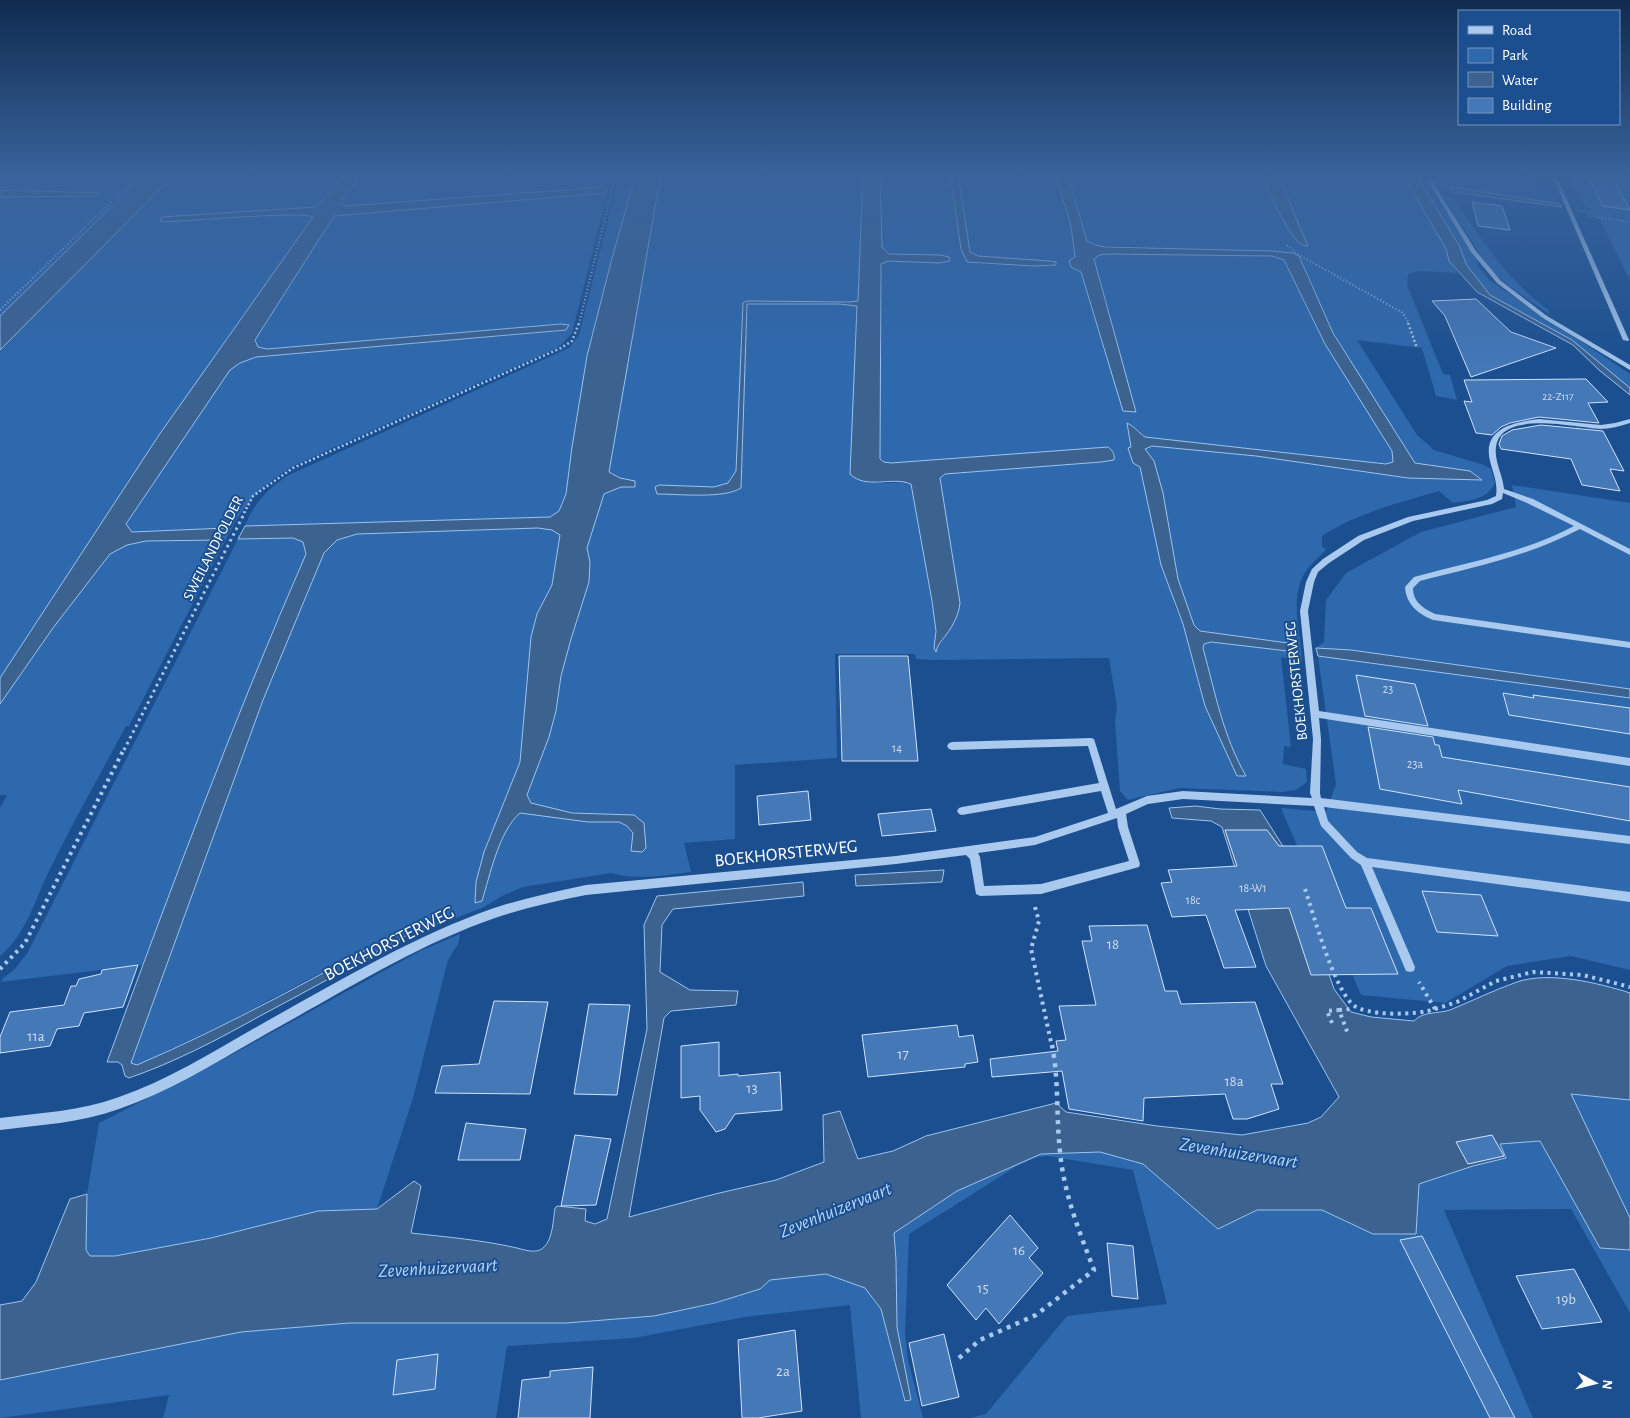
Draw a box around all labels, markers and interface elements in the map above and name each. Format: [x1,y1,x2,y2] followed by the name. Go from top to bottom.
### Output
[1458,10,1620,125] legend
[1502,23,1532,38] text: Road
[1502,48,1528,63] text: Park
[1502,73,1538,88] text: Water
[1502,98,1552,113] text: Building
[1542,391,1574,402] house number: 22-Z117
[181,493,246,603] street label: SWEILANDPOLDER
[1283,621,1310,741] street label: BOEKHORSTERWEG
[1383,683,1393,695] house number: 23
[892,742,902,754] house number: 14
[1407,758,1423,770] house number: 23a
[714,838,858,870] street label: BOEKHORSTERWEG
[1239,882,1267,894] house number: 18-W1
[1186,894,1201,906] house number: 18c
[321,903,458,985] street label: BOEKHORSTERWEG
[1107,937,1119,952] house number: 18
[27,1029,45,1044] house number: 11a
[897,1047,909,1062] house number: 17
[1224,1074,1244,1089] house number: 18a
[746,1081,758,1096] house number: 13
[1178,1135,1300,1172] water label: Zevenhuizervaart
[777,1179,895,1242] water label: Zevenhuizervaart
[1013,1243,1025,1258] house number: 16
[378,1256,499,1281] water label: Zevenhuizervaart
[977,1281,989,1296] house number: 15
[1556,1292,1576,1307] house number: 19b
[1570,1358,1620,1408] north arrow
[776,1364,790,1379] house number: 2a
[1599,1379,1614,1390] text: N

